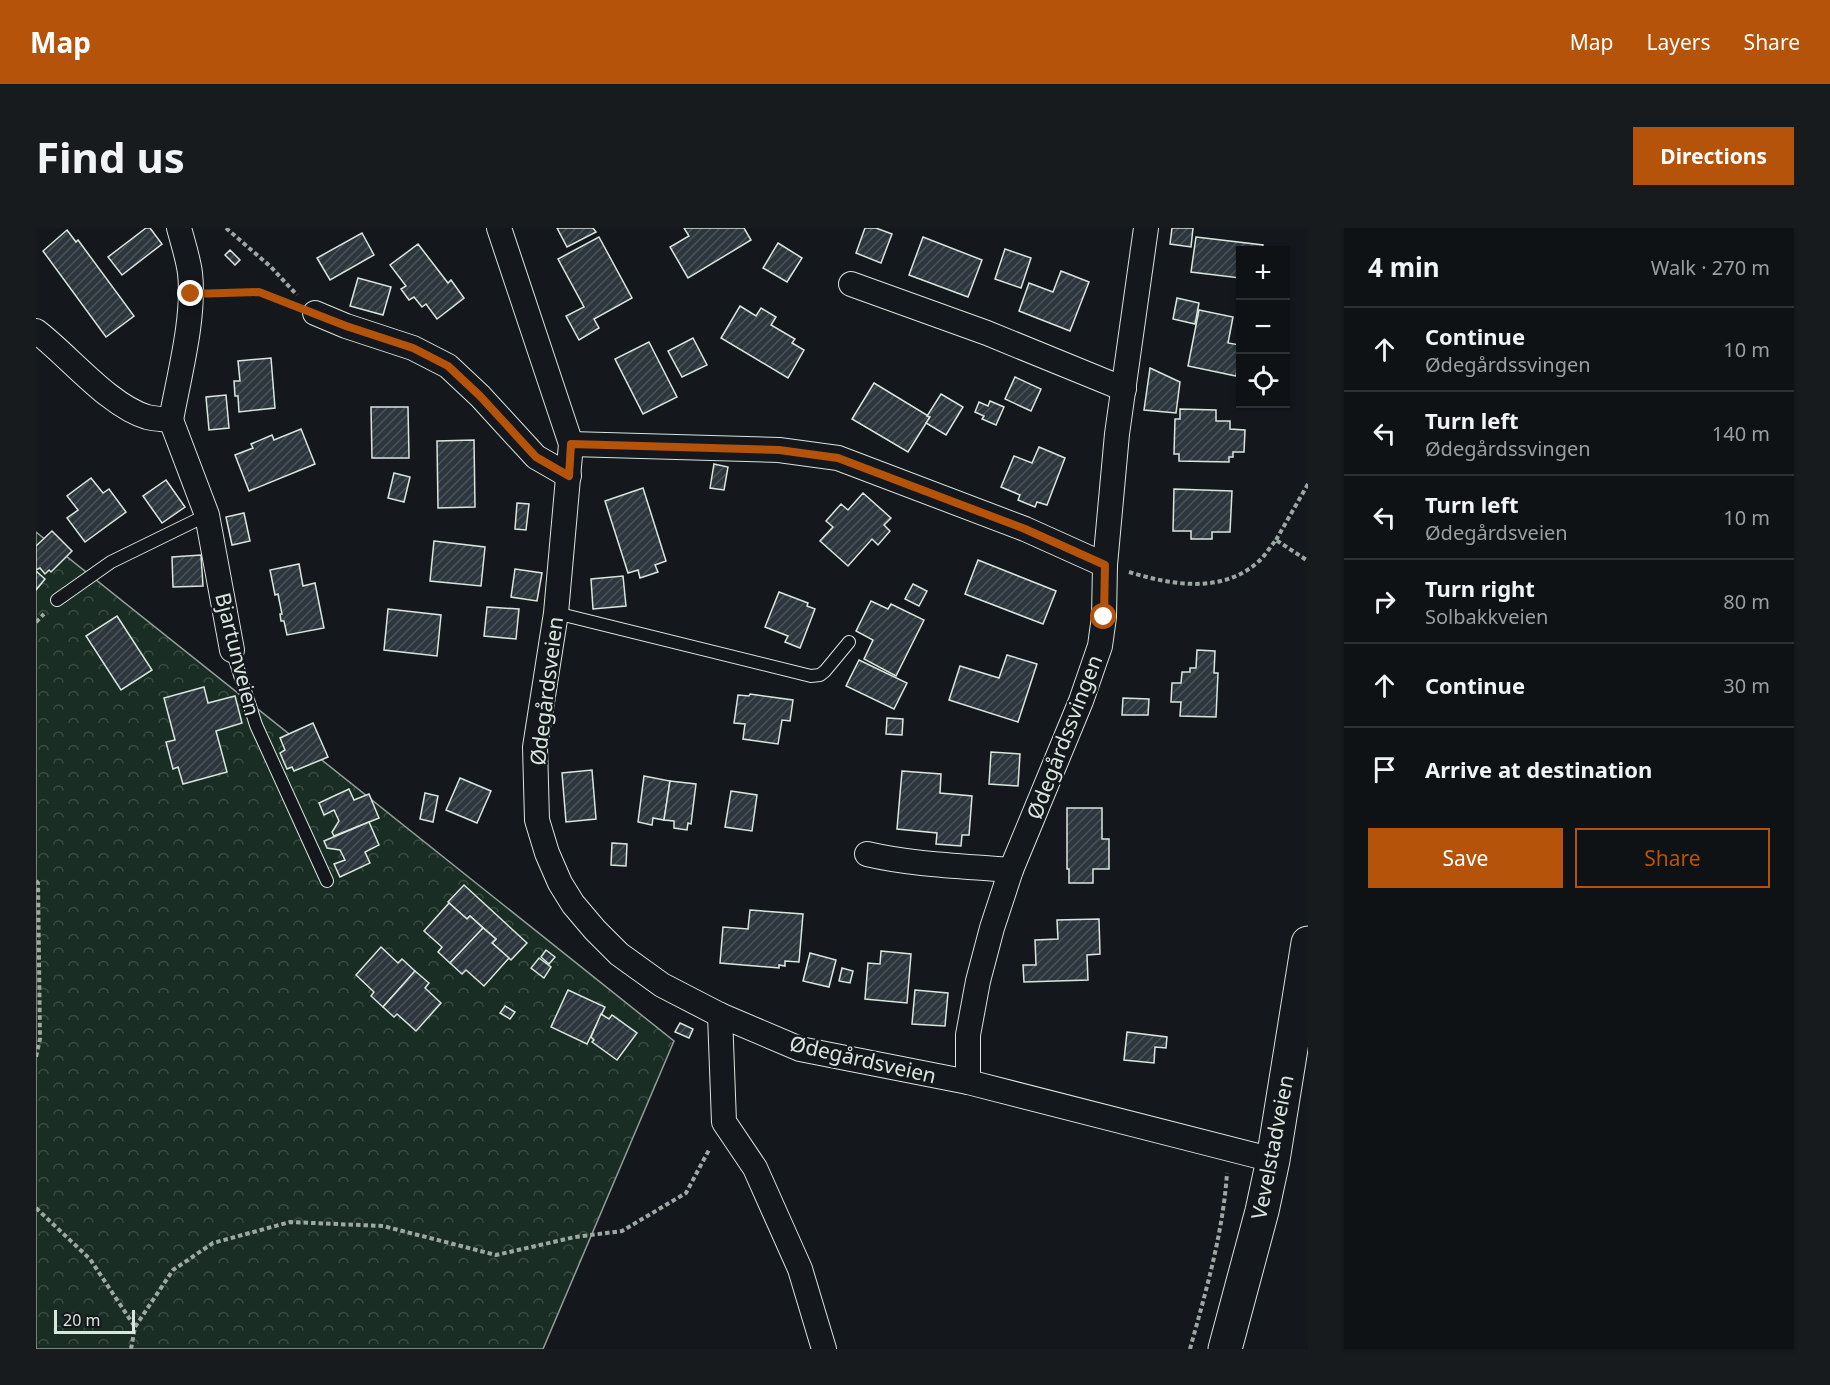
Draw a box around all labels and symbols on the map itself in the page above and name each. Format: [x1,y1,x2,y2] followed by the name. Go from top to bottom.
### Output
[177,280,203,306] route end
[209,590,267,718] street label: Bjartunveien
[1090,603,1116,629] route start
[523,615,569,767] street label: Ødegårdsveien
[1020,651,1108,823] street label: Ødegårdssvingen
[787,1029,939,1089] street label: Ødegårdsveien
[1244,1072,1300,1222] street label: Vevelstadveien
[54,1307,135,1334] scale bar

